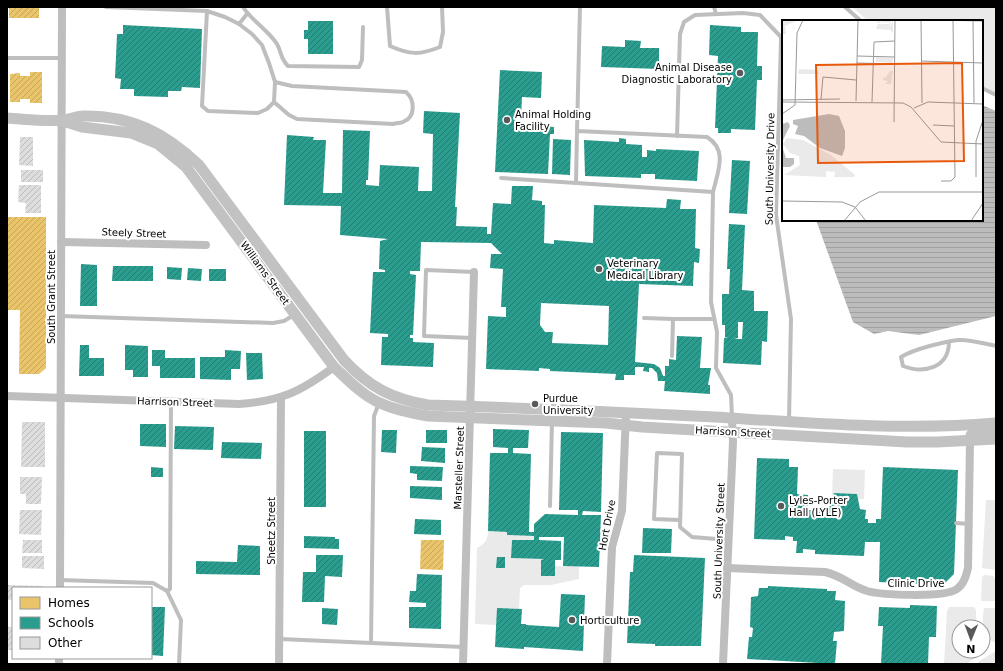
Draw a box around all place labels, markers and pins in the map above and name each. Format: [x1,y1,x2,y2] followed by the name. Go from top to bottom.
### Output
[622,62,732,85] place label: Animal Disease Diagnostic Laboratory
[735,68,745,78] marker: Animal Disease Diagnostic Laboratory
[515,109,591,132] place label: Animal Holding Facility
[502,115,512,125] marker: Animal Holding Facility
[607,258,684,281] place label: Veterinary Medical Library
[594,264,604,274] marker: Veterinary Medical Library
[543,393,594,416] place label: Purdue University
[530,399,540,409] marker: Purdue University
[789,495,848,518] place label: Lyles-Porter Hall (LYLE)
[776,501,786,511] marker: Lyles-Porter Hall (LYLE)
[567,615,577,625] marker: Horticulture
[580,615,639,626] place label: Horticulture

